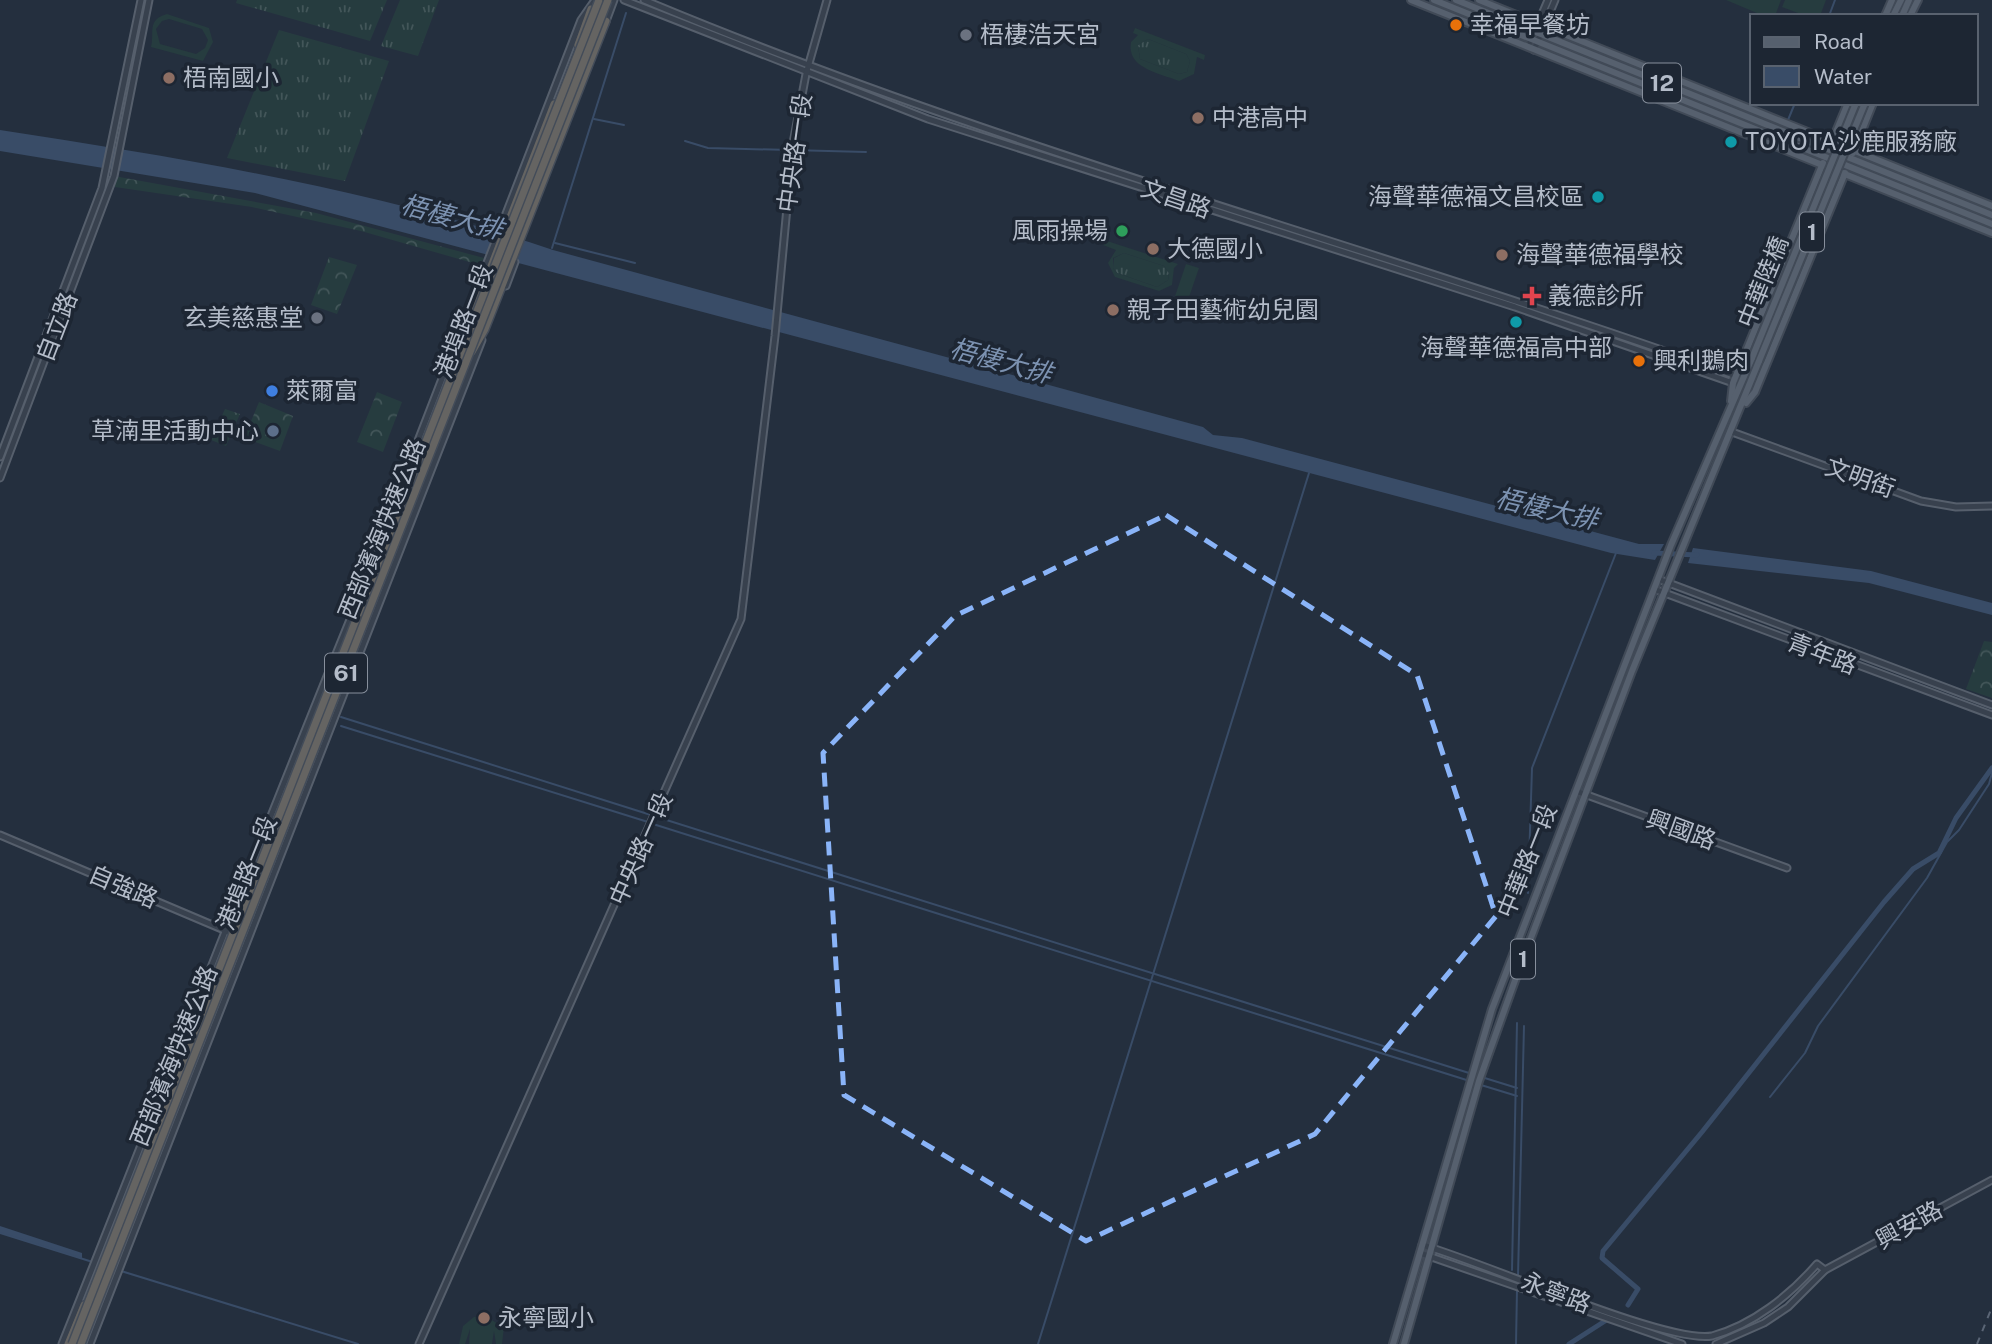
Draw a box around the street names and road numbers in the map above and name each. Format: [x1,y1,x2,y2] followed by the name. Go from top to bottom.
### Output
[1643,64,1681,102] road number: 12
[772,91,816,214] street label: 中央路一段
[1138,173,1215,223] street label: 文昌路
[1800,213,1824,252] road number: 1
[1731,232,1793,331] street label: 中華陸橋
[428,260,498,382] street label: 港埠路一段
[30,288,82,365] street label: 自立路
[332,434,430,623] street label: 西部濱海快速公路
[1822,452,1899,503] street label: 文明街
[1784,627,1861,679] street label: 青年路
[325,653,367,692] road number: 61
[603,788,677,909] street label: 中央路一段
[1491,800,1562,922] street label: 中華路一段
[1643,804,1720,855] street label: 興國路
[211,812,282,934] street label: 港埠路一段
[85,859,162,913] street label: 自強路
[1511,940,1535,978] road number: 1
[124,961,222,1150] street label: 西部濱海快速公路
[1870,1194,1947,1254] street label: 興安路
[1518,1266,1595,1318] street label: 永寧路

